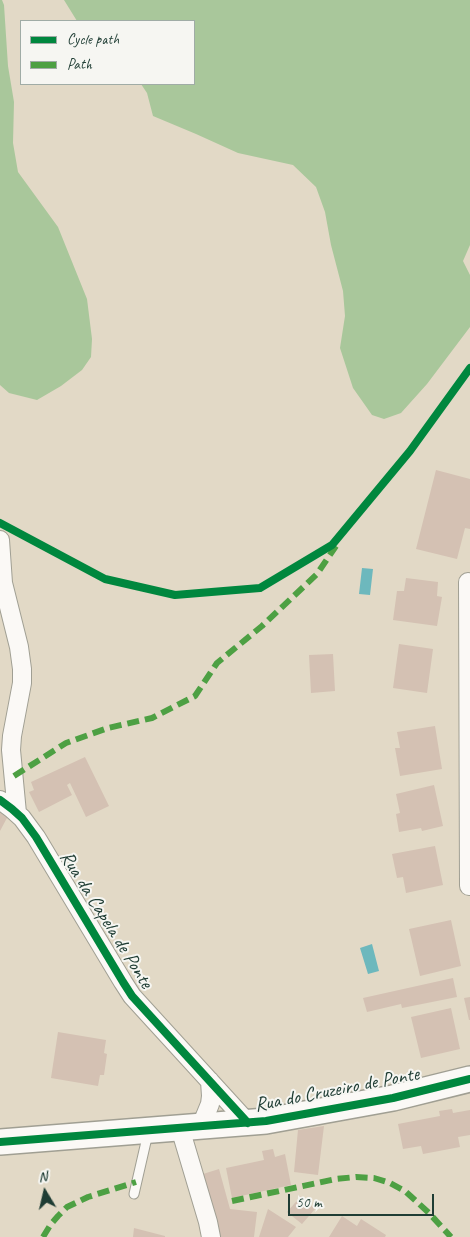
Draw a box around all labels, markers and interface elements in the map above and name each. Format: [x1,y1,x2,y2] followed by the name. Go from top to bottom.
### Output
[20,20,195,85] legend
[67,30,119,49] text: Cycle path
[67,55,92,74] text: Path
[54,847,158,993] street label: Rua da Capela de Ponte
[253,1062,421,1118] street label: Rua do Cruzeiro de Ponte
[20,1167,70,1217] north arrow
[37,1168,48,1186] text: N
[290,1184,436,1216] scale bar
[296,1193,322,1212] text: 50 m

